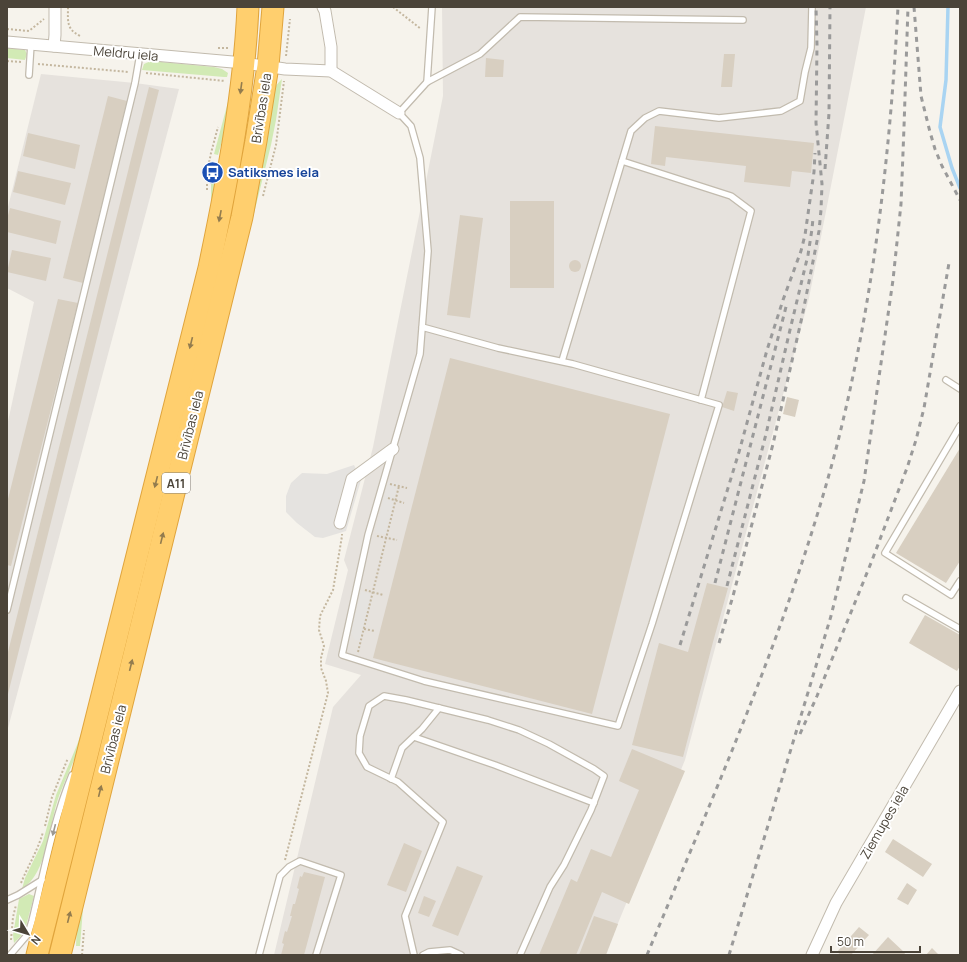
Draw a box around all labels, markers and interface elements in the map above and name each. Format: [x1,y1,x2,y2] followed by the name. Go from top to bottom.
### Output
[93,41,159,65] street label: Meldru iela
[247,72,275,144] street label: Brīvības iela
[238,81,244,94] one-way arrow
[200,159,226,185] bus stop icon: Satiksmes iela
[228,163,319,181] place label: Satiksmes iela
[216,210,222,222] one-way arrow
[187,336,193,349] one-way arrow
[173,389,207,461] street label: Brīvības iela
[162,473,190,493] road number: A11
[153,476,159,488] one-way arrow
[159,532,165,544] one-way arrow
[128,658,134,670] one-way arrow
[96,703,130,775] street label: Brīvības iela
[856,782,912,862] street label: Ziemupes iela
[97,785,103,797] one-way arrow
[51,824,57,836] one-way arrow
[67,911,73,923] one-way arrow
[8,914,48,954] north arrow
[831,928,920,954] scale bar
[28,933,45,948] text: N
[837,933,864,950] text: 50 m

